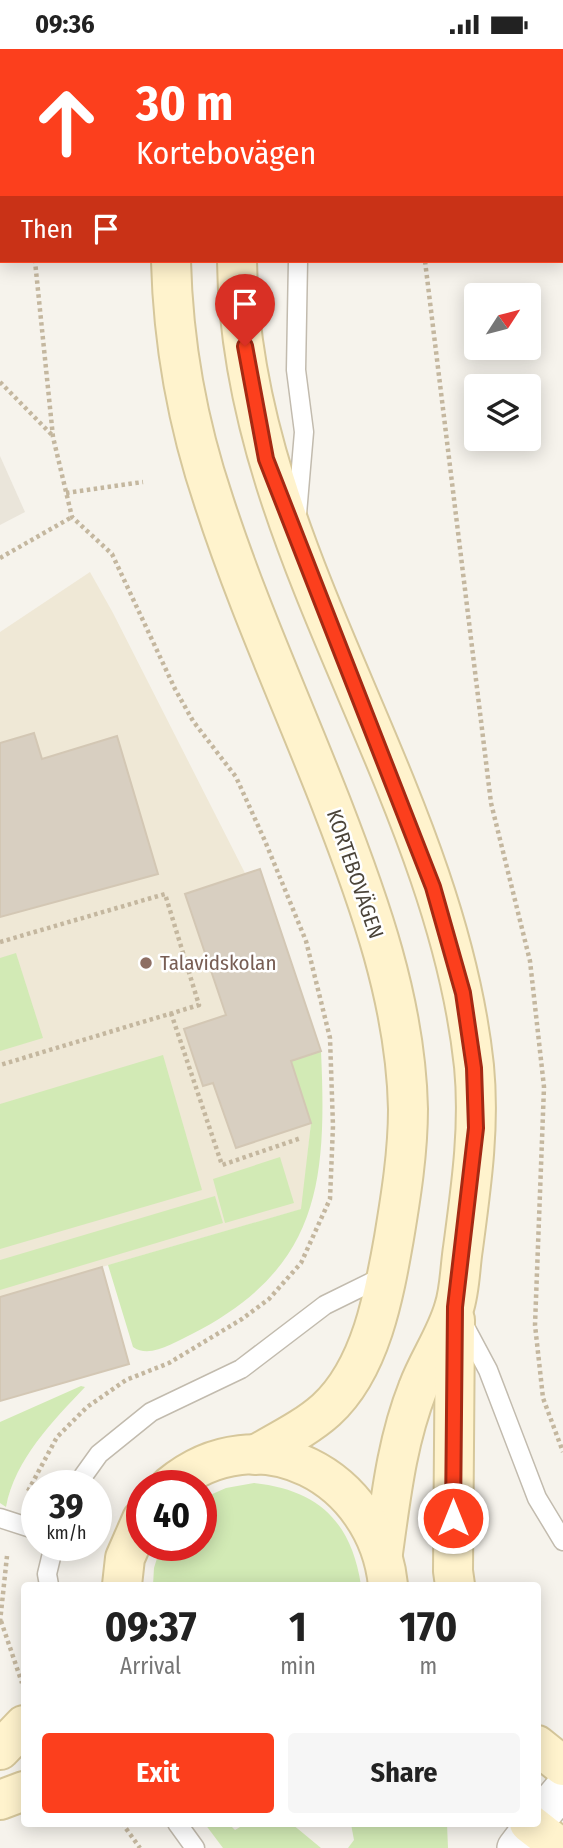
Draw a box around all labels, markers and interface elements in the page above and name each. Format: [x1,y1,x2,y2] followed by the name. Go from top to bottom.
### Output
[35,9,95,40] text: 09:36
[136,74,234,133] text: 30 m
[21,77,112,168] icon: ahead
[136,134,316,172] text: Kortebovägen
[87,210,125,248] icon: arrive
[21,214,73,245] text: Then
[215,274,275,346] pin
[464,283,541,361] north arrow
[464,283,541,451] map controls
[226,285,264,323] icon: arrive
[464,374,541,451] button: layers
[321,806,389,942] street label: KORTEBOVÄGEN
[160,950,276,976] place label: Talavidskolan
[138,955,154,971] marker: Talavidskolan
[126,1470,217,1561] speed limit sign: 40
[416,1481,490,1555] position arrow
[49,1485,84,1527] text: 39
[46,1522,87,1544] text: km/h
[105,1602,197,1652] text: 09:37
[289,1602,307,1652] text: 1
[399,1602,457,1652] text: 170
[120,1652,181,1680] text: Arrival
[280,1652,316,1680] text: min
[420,1652,437,1680] text: m
[42,1733,274,1813] button: Exit
[288,1733,520,1813] button: Share

